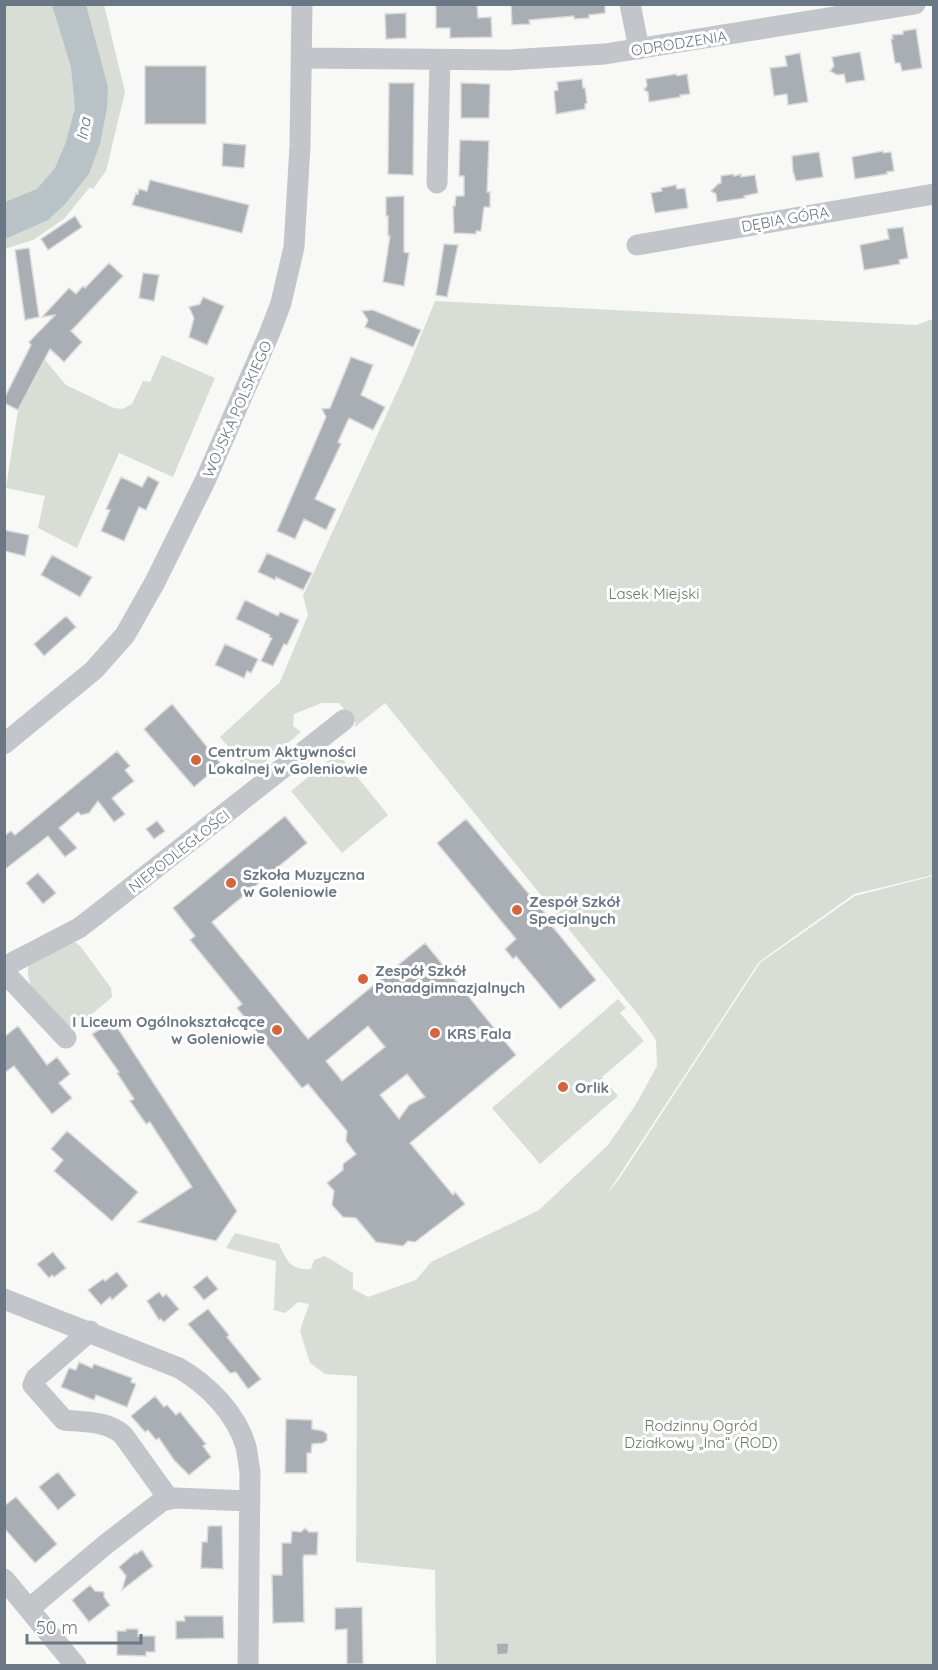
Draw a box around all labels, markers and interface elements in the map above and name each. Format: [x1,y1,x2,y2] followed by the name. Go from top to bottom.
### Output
[630,26,729,60] street label: ODRODZENIA
[71,115,95,142] water label: Ina
[740,202,830,236] street label: DĘBIA GÓRA
[198,338,276,480] street label: WOJSKA POLSKIEGO
[608,584,700,603] park label: Lasek Miejski
[208,742,368,778] place label: Centrum Aktywności Lokalnej w Goleniowie
[189,753,203,767] marker: Centrum Aktywności Lokalnej w Goleniowie
[124,806,234,896] street label: NIEPODLEGŁOŚCI
[243,865,365,901] place label: Szkoła Muzyczna w Goleniowie
[224,876,238,890] marker: Szkoła Muzyczna w Goleniowie
[529,892,621,928] place label: Zespół Szkół Specjalnych
[510,903,524,917] marker: Zespół Szkół Specjalnych
[375,961,525,997] place label: Zespół Szkół Ponadgimnazjalnych
[356,972,370,986] marker: Zespół Szkół Ponadgimnazjalnych
[72,1012,265,1048] place label: I Liceum Ogólnokształcące w Goleniowie
[270,1023,284,1037] marker: I Liceum Ogólnokształcące w Goleniowie
[447,1024,511,1043] place label: KRS Fala
[428,1026,442,1040] marker: KRS Fala
[575,1078,609,1097] place label: Orlik
[556,1080,570,1094] marker: Orlik
[624,1416,778,1452] park label: Rodzinny Ogród Działkowy „Ina“ (ROD)
[27,1607,141,1645] scale bar
[36,1616,78,1639] text: 50 m

